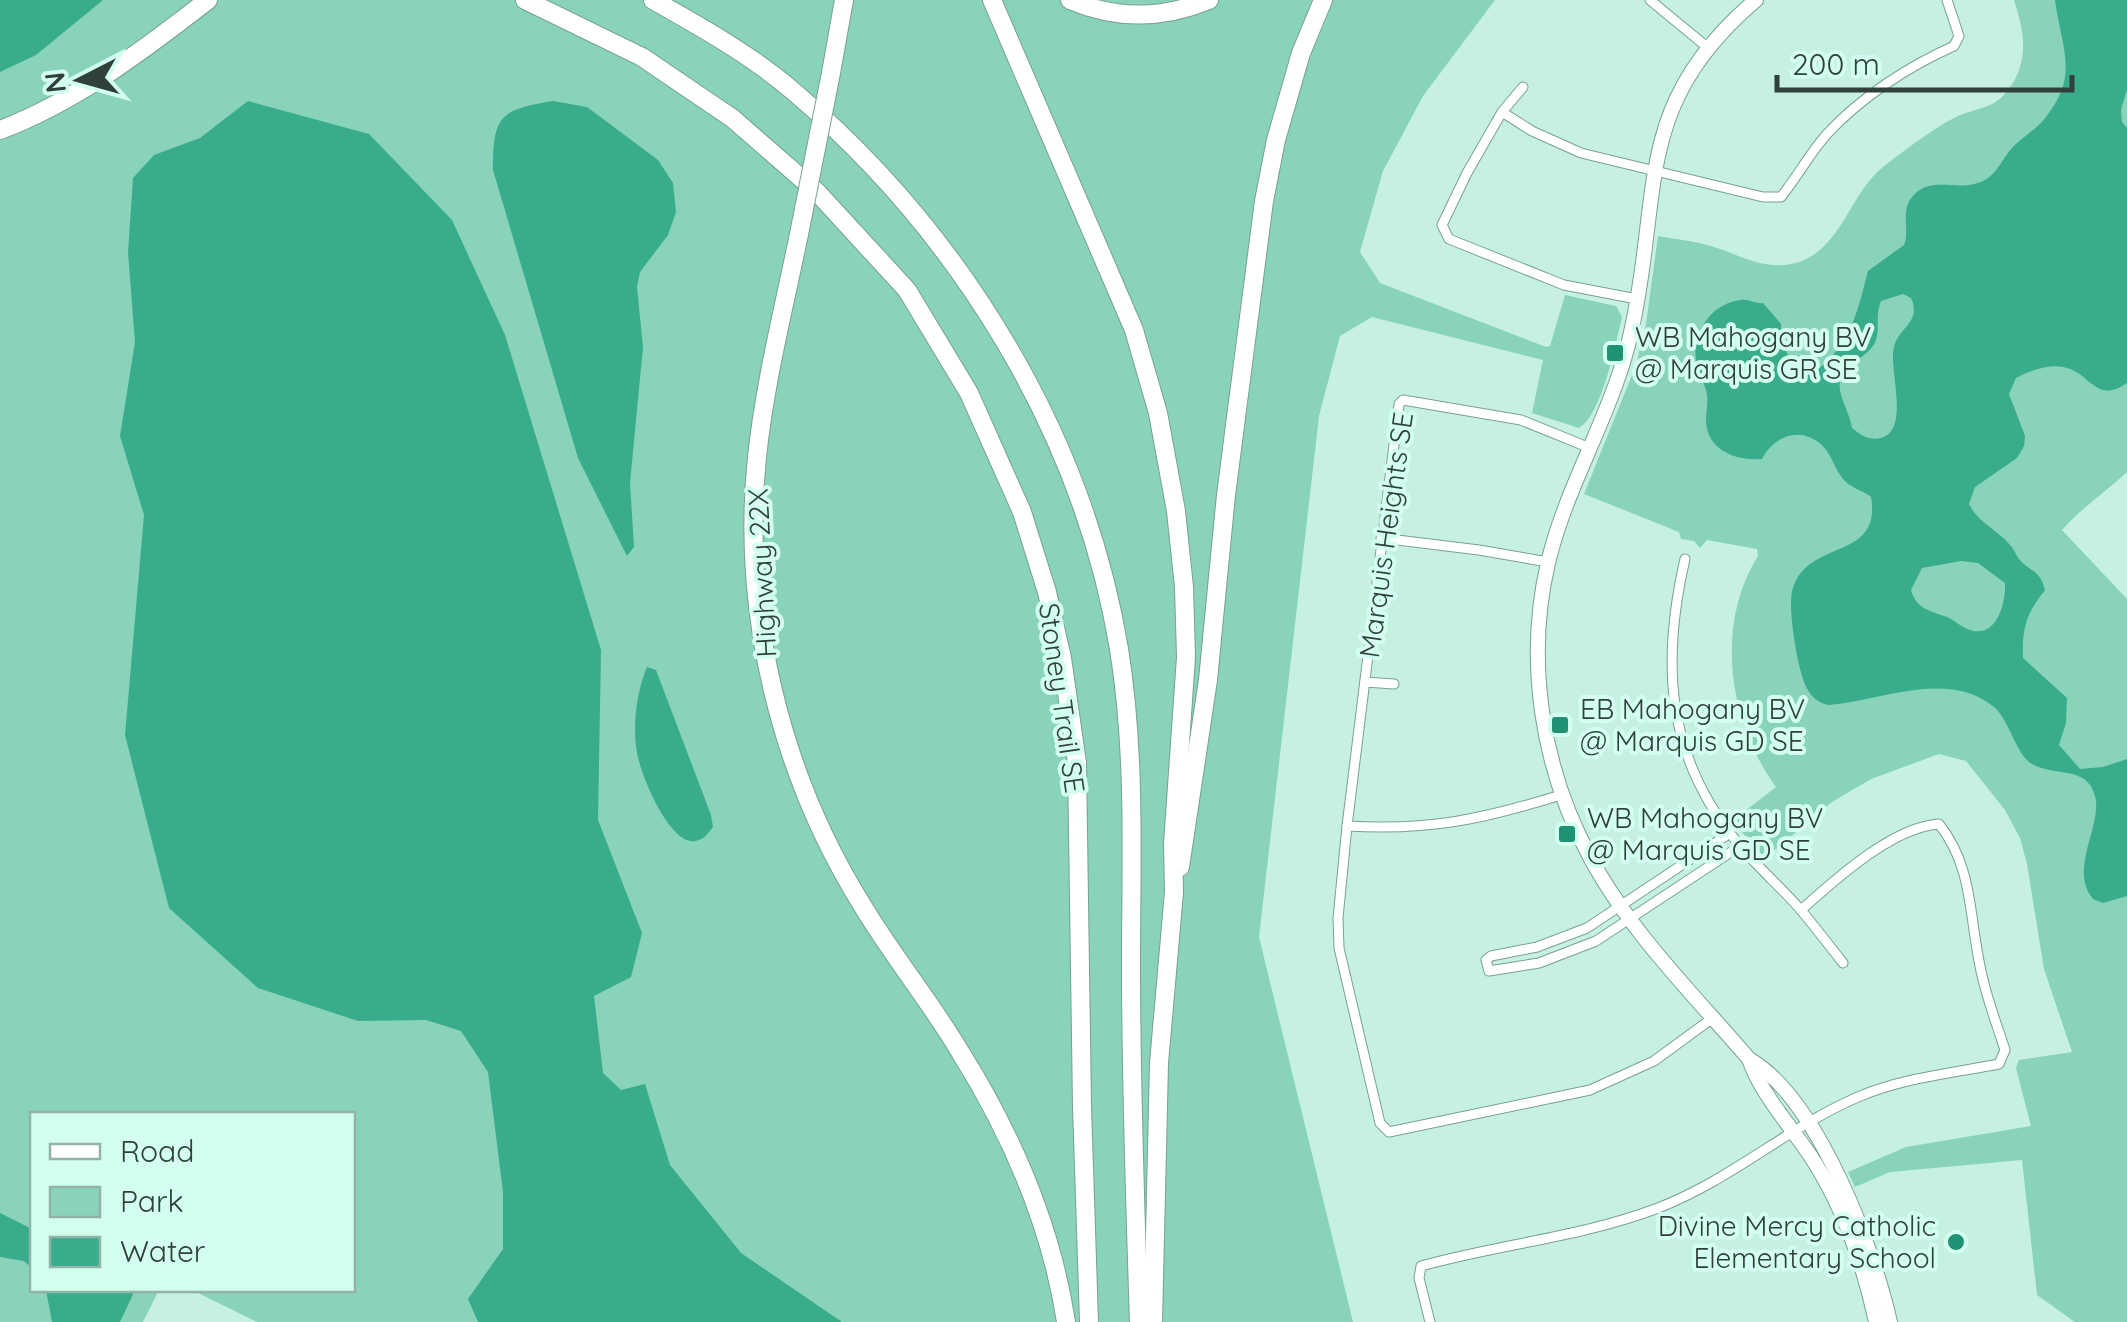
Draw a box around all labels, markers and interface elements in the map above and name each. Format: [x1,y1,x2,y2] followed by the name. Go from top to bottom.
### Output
[30,30,130,130] north arrow
[1777,30,2072,92] scale bar
[1792,45,1880,83] text: 200 m
[36,71,73,95] text: N
[1635,319,1871,386] place label: WB Mahogany BV @ Marquis GR SE
[1604,342,1626,364] marker: WB Mahogany BV @ Marquis GR SE
[1351,410,1420,660] street label: Marquis Heights SE
[740,488,783,658] street label: Highway 22X
[1032,601,1093,795] street label: Stoney Trail SE
[1580,691,1805,758] place label: EB Mahogany BV @ Marquis GD SE
[1549,714,1571,736] marker: EB Mahogany BV @ Marquis GD SE
[1587,800,1823,867] place label: WB Mahogany BV @ Marquis GD SE
[1556,823,1578,845] marker: WB Mahogany BV @ Marquis GD SE
[30,1112,355,1292] legend
[120,1132,194,1170] text: Road
[120,1182,184,1220] text: Park
[1658,1208,1936,1275] place label: Divine Mercy Catholic Elementary School
[1945,1231,1967,1253] marker: Divine Mercy Catholic Elementary School
[120,1232,206,1270] text: Water

